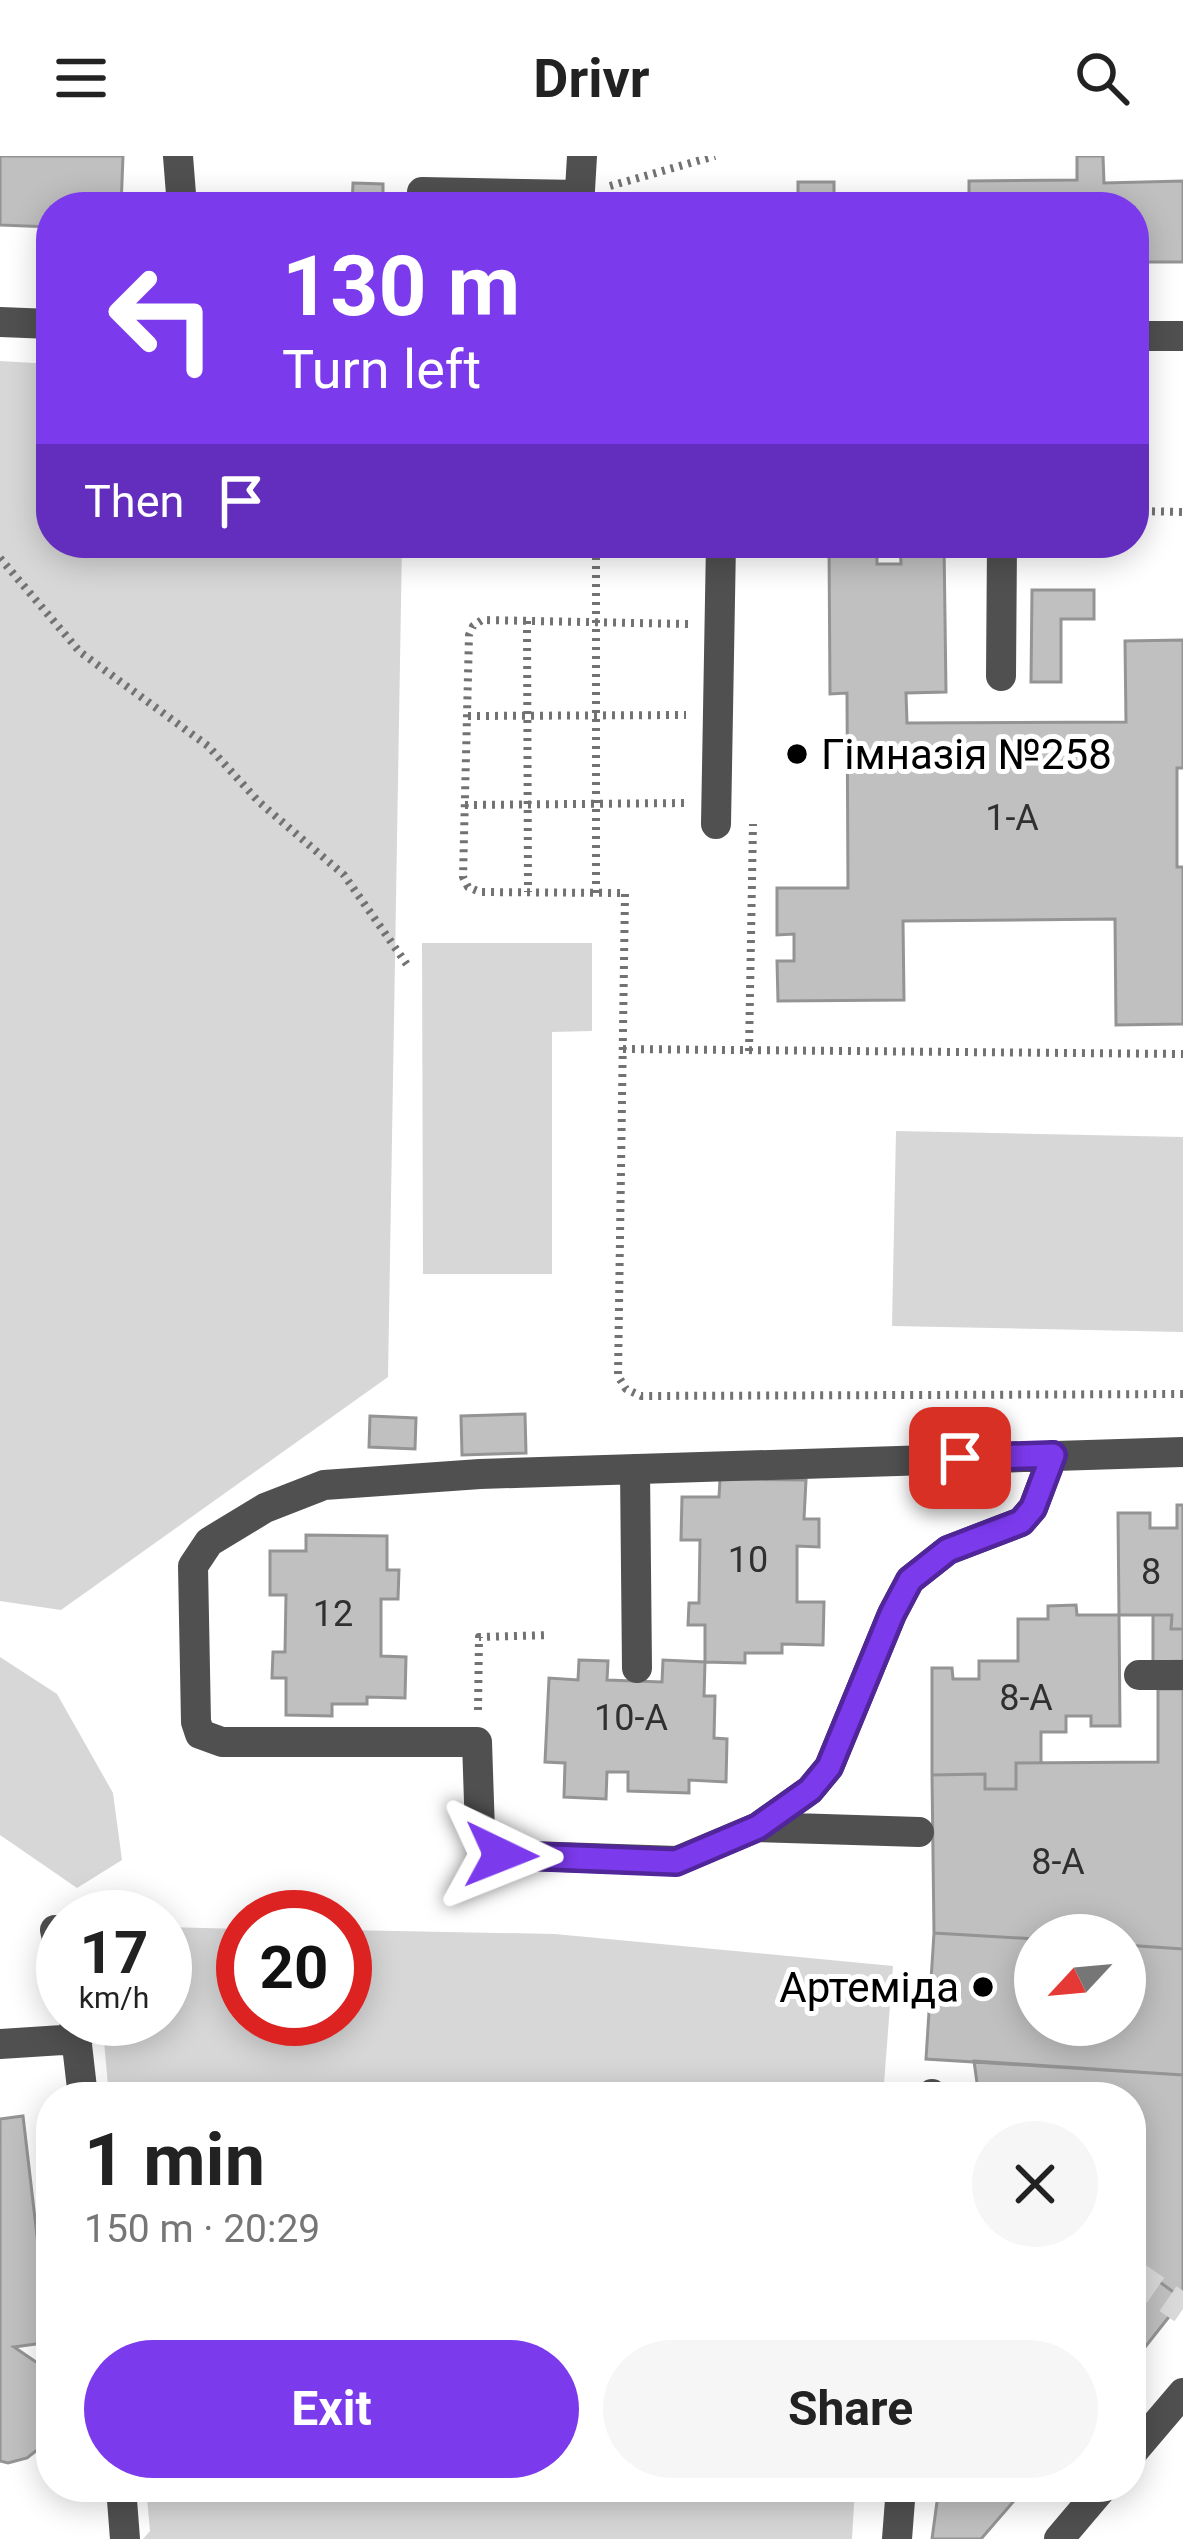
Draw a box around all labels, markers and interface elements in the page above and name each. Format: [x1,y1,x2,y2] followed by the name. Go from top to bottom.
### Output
[48,45,114,111] icon: menu
[1069,45,1135,111] icon: search
[533,47,650,110] text: Drivr
[282,237,520,336] text: 130 m
[84,240,240,396] icon: left
[282,338,481,401] text: Turn left
[208,468,274,534] icon: arrive
[84,475,184,528] text: Then
[821,730,1112,779] place label: Гімназія №258
[784,741,810,767] marker: Гімназія №258
[985,797,1039,839] house number: 1-А
[909,1407,1011,1509] pin
[927,1425,993,1491] icon: arrive
[728,1539,768,1581] house number: 10
[1141,1551,1161,1593] house number: 8
[313,1593,353,1635] house number: 12
[999,1677,1053,1719] house number: 8-А
[594,1697,668,1739] house number: 10-А
[438,1792,564,1918] position arrow
[1031,1841,1085,1883] house number: 8-А
[216,1890,372,2046] speed limit sign: 20
[1014,1914,1146,2046] north arrow
[1014,1914,1146,2046] map controls
[80,1917,148,1988] text: 17
[779,1963,959,2012] place label: Артеміда
[970,1974,996,2000] marker: Артеміда
[79,1980,149,2015] text: km/h
[84,2118,265,2203] text: 1 min
[972,2121,1098,2247] button: close
[84,2206,320,2252] text: 150 m · 20:29
[84,2340,579,2478] button: Exit
[603,2340,1098,2478] button: Share

